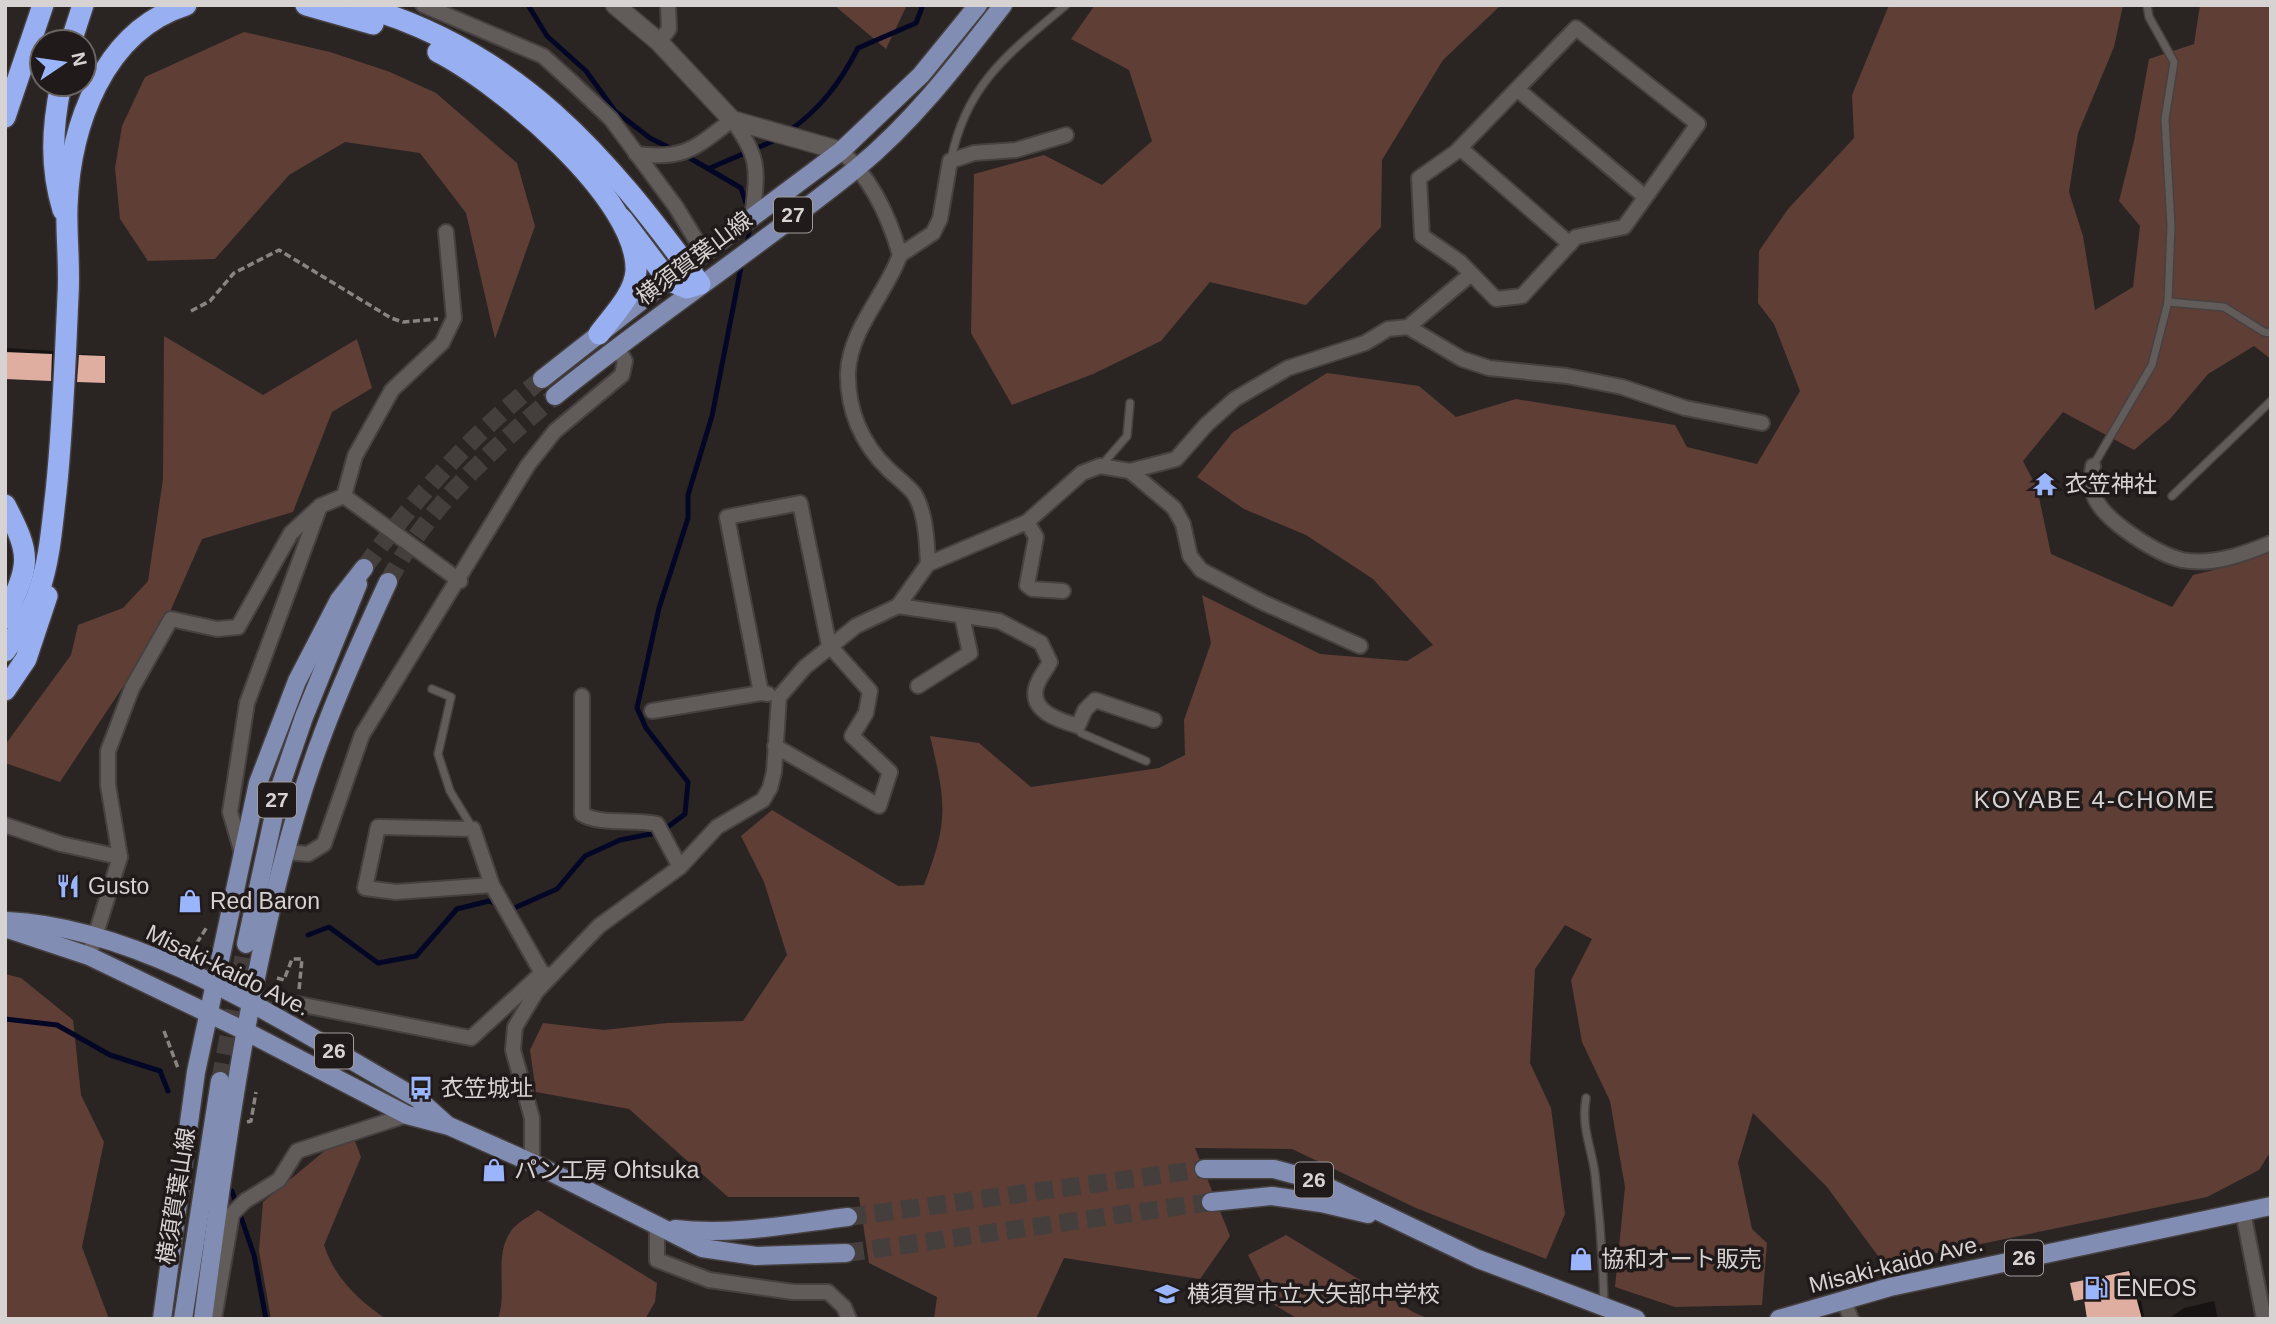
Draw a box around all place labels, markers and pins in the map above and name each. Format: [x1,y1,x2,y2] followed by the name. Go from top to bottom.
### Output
[2031,470,2059,498] temple icon: 衣笠神社
[2065,471,2157,497] place label: 衣笠神社
[54,872,82,900] restaurant icon: Gusto
[88,873,149,899] place label: Gusto
[176,887,204,915] shop icon: Red Baron
[210,888,320,914] place label: Red Baron
[407,1074,435,1102] bus stop icon: 衣笠城址
[441,1075,533,1101] place label: 衣笠城址
[480,1156,508,1184] shop icon: パン工房 Ohtsuka
[514,1157,699,1183] place label: パン工房 Ohtsuka
[1567,1245,1595,1273] shop icon: 協和オート販売
[1601,1246,1762,1272] place label: 協和オート販売
[2082,1274,2110,1302] fuel station icon: ENEOS
[2116,1275,2197,1301] place label: ENEOS
[1153,1280,1181,1308] school or university icon: 横須賀市立大矢部中学校
[1187,1281,1440,1307] place label: 横須賀市立大矢部中学校

